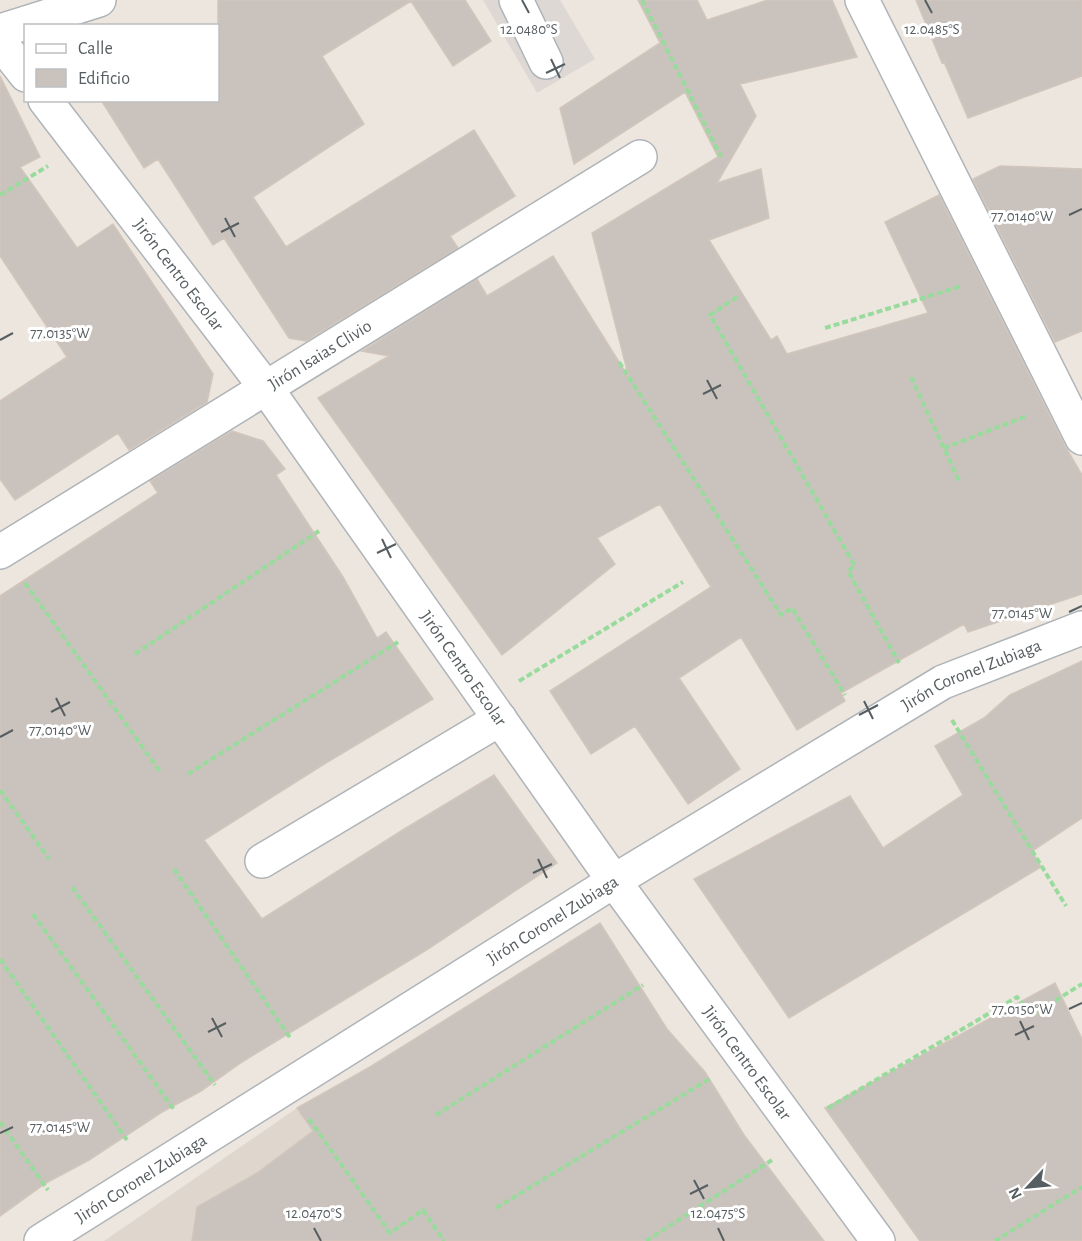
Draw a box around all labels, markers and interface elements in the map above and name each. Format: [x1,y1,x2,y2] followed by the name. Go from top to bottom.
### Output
[500,22,558,37] text: 12.0480°S
[904,22,960,37] text: 12.0485°S
[24,24,219,102] legend
[78,40,113,58] text: Calle
[78,70,130,88] text: Edificio
[991,209,1054,224] text: 77.0140°W
[130,216,227,335] street label: Jirón Centro Escolar
[266,317,375,394] street label: Jirón Isaias Clivio
[30,326,90,341] text: 77.0135°W
[992,606,1053,621] text: 77.0145°W
[416,608,510,730] street label: Jirón Centro Escolar
[899,637,1044,715] street label: Jirón Coronel Zubiaga
[29,723,92,738] text: 77.0140°W
[484,873,622,968] street label: Jirón Coronel Zubiaga
[991,1002,1053,1017] text: 77.0150°W
[699,1003,794,1124] street label: Jirón Centro Escolar
[30,1120,91,1135] text: 77.0145°W
[73,1131,210,1227] street label: Jirón Coronel Zubiaga
[998,1157,1058,1217] north arrow
[1006,1185,1025,1202] text: N
[286,1206,342,1221] text: 12.0470°S
[691,1206,745,1221] text: 12.0475°S

